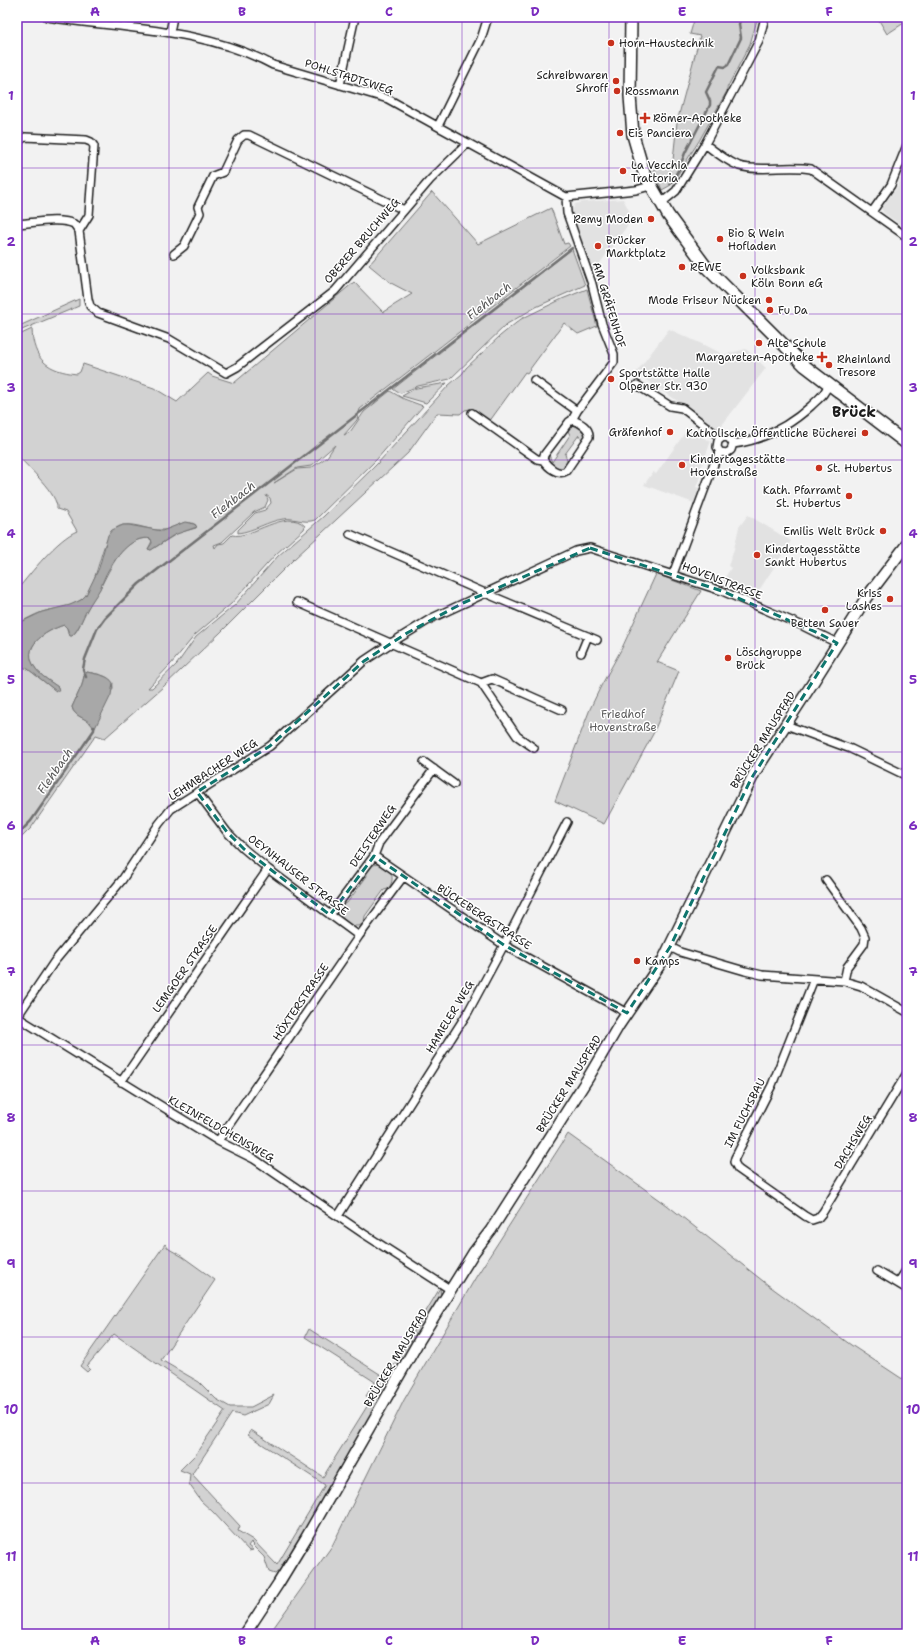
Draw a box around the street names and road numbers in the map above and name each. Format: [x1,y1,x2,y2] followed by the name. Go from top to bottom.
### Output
[303,56,396,99] street label: POHLSTADTSWEG
[321,195,404,287] street label: OBERER BRUCHWEG
[589,260,629,350] street label: AM GRÄFENHOF
[680,559,764,603] street label: HOVENSTRASSE
[727,688,799,792] street label: BRÜCKER MAUSPFAD
[166,735,261,804] street label: LEHMBACHER WEG
[346,801,400,870] street label: DEISTERWEG
[245,831,351,919] street label: OEYNHAUSER STRASSE
[434,881,534,953] street label: BÜCKEBERGSTRASSE
[149,922,221,1016] street label: LEMGOER STRASSE
[269,960,333,1044] street label: HÖXTERSTRASSE
[422,977,478,1056] street label: HAMELER WEG
[533,1032,605,1136] street label: BRÜCKER MAUSPFAD
[721,1076,769,1150] street label: IM FUCHSBAU
[165,1092,277,1166] street label: KLEINFELDCHENSWEG
[831,1111,876,1172] street label: DACHSWEG
[361,1306,431,1410] street label: BRÜCKER MAUSPFAD

